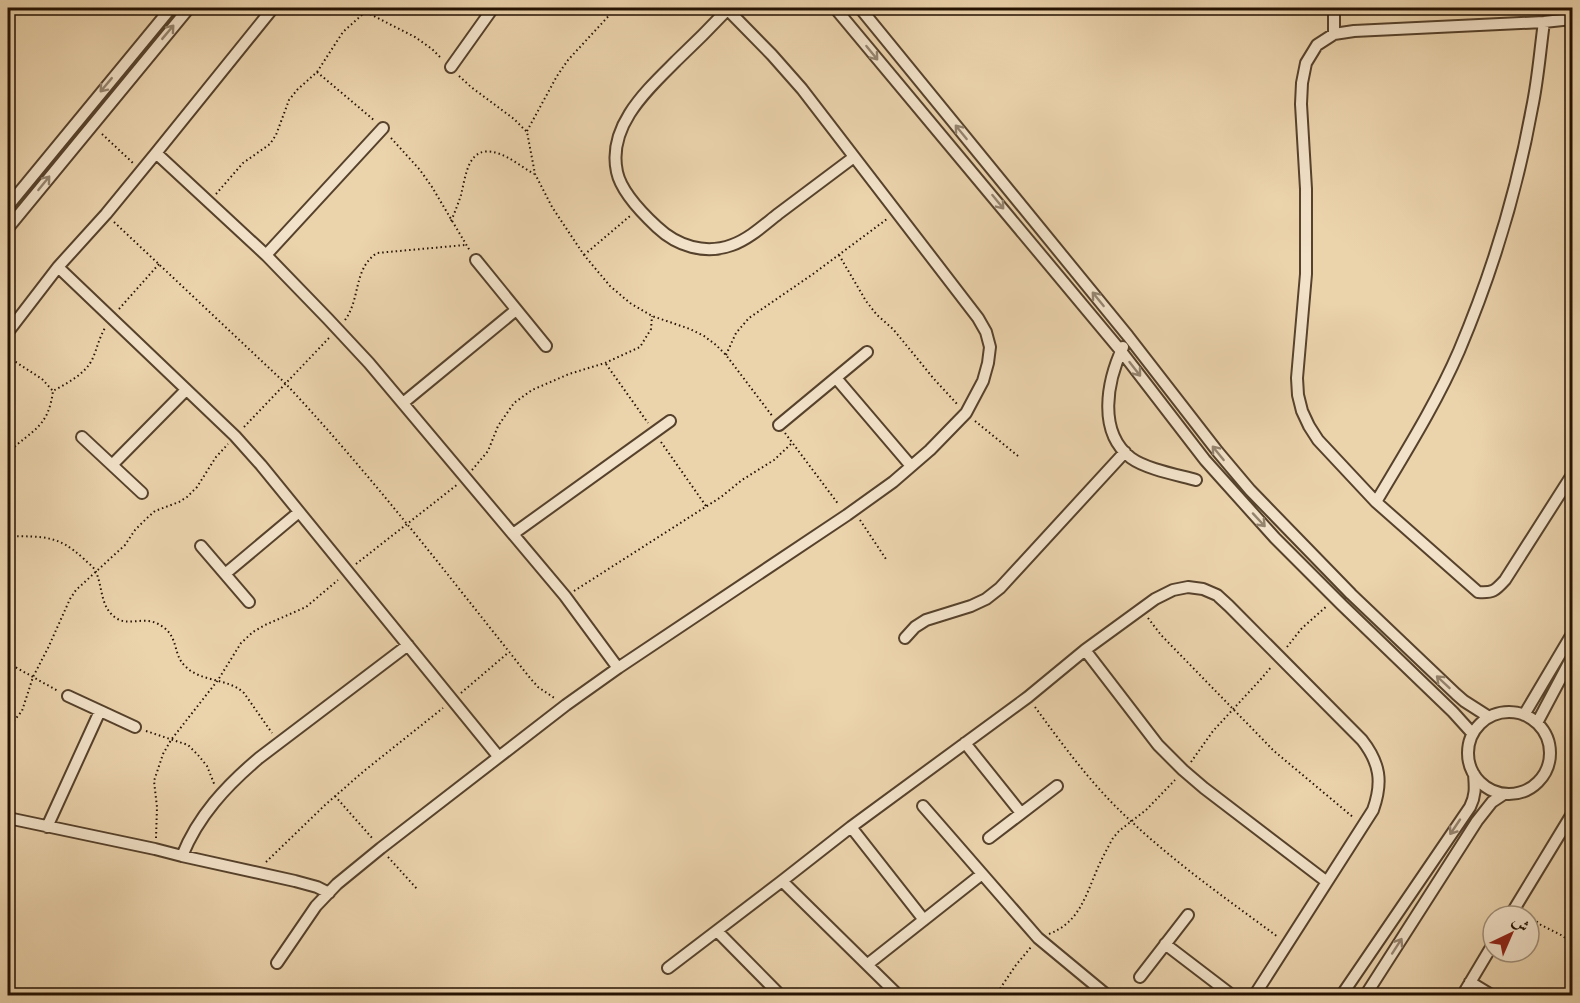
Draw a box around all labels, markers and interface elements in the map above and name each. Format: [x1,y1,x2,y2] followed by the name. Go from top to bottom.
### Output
[162,24,175,40] one-way arrow
[866,45,879,61] one-way arrow
[100,77,113,93] one-way arrow
[954,124,967,140] one-way arrow
[38,175,51,191] one-way arrow
[992,194,1005,210] one-way arrow
[1091,291,1104,307] one-way arrow
[1128,361,1141,377] one-way arrow
[1212,445,1225,461] one-way arrow
[1251,512,1266,527] one-way arrow
[1435,674,1450,689] one-way arrow
[1449,818,1461,835] one-way arrow
[1481,904,1541,964] north arrow
[1507,912,1533,937] text: ش
[1390,938,1403,955] one-way arrow

